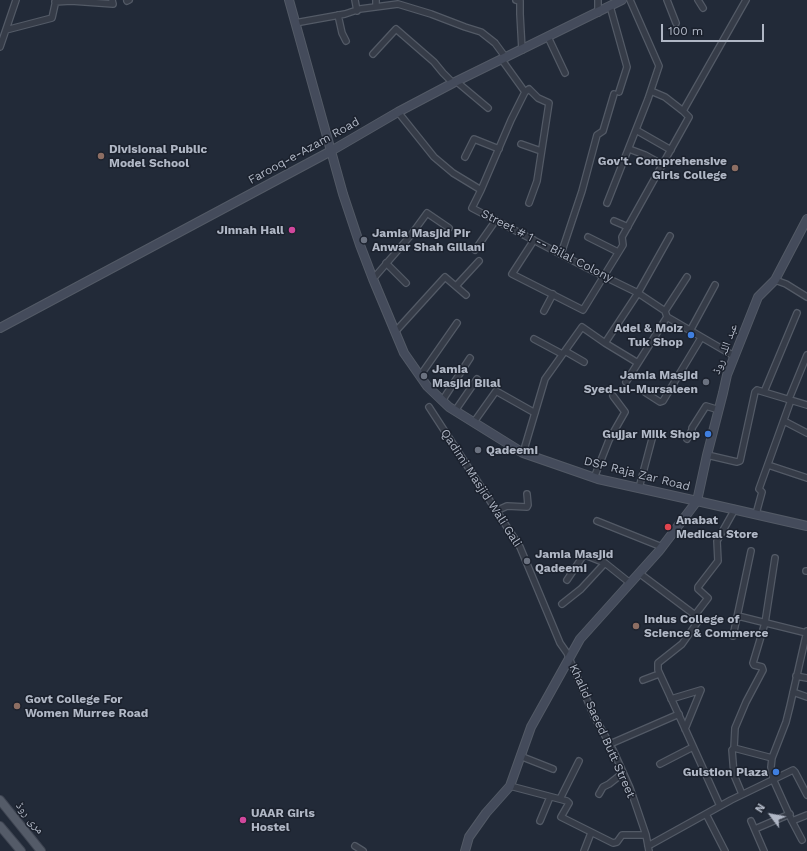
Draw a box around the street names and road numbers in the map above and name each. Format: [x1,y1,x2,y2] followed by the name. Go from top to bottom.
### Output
[246,114,362,188] street label: Farooq-e-Azam Road
[479,206,615,286] street label: Street # 1 -- Bilal Colony
[709,322,741,376] street label: عبد اللہ روڈ
[437,426,525,550] street label: Qadimi Masjid Wali Gali
[582,454,692,494] street label: DSP Raja Zar Road
[566,662,638,800] street label: Khalid Saeed Butt Street
[13,799,47,837] street label: مری روڈ

